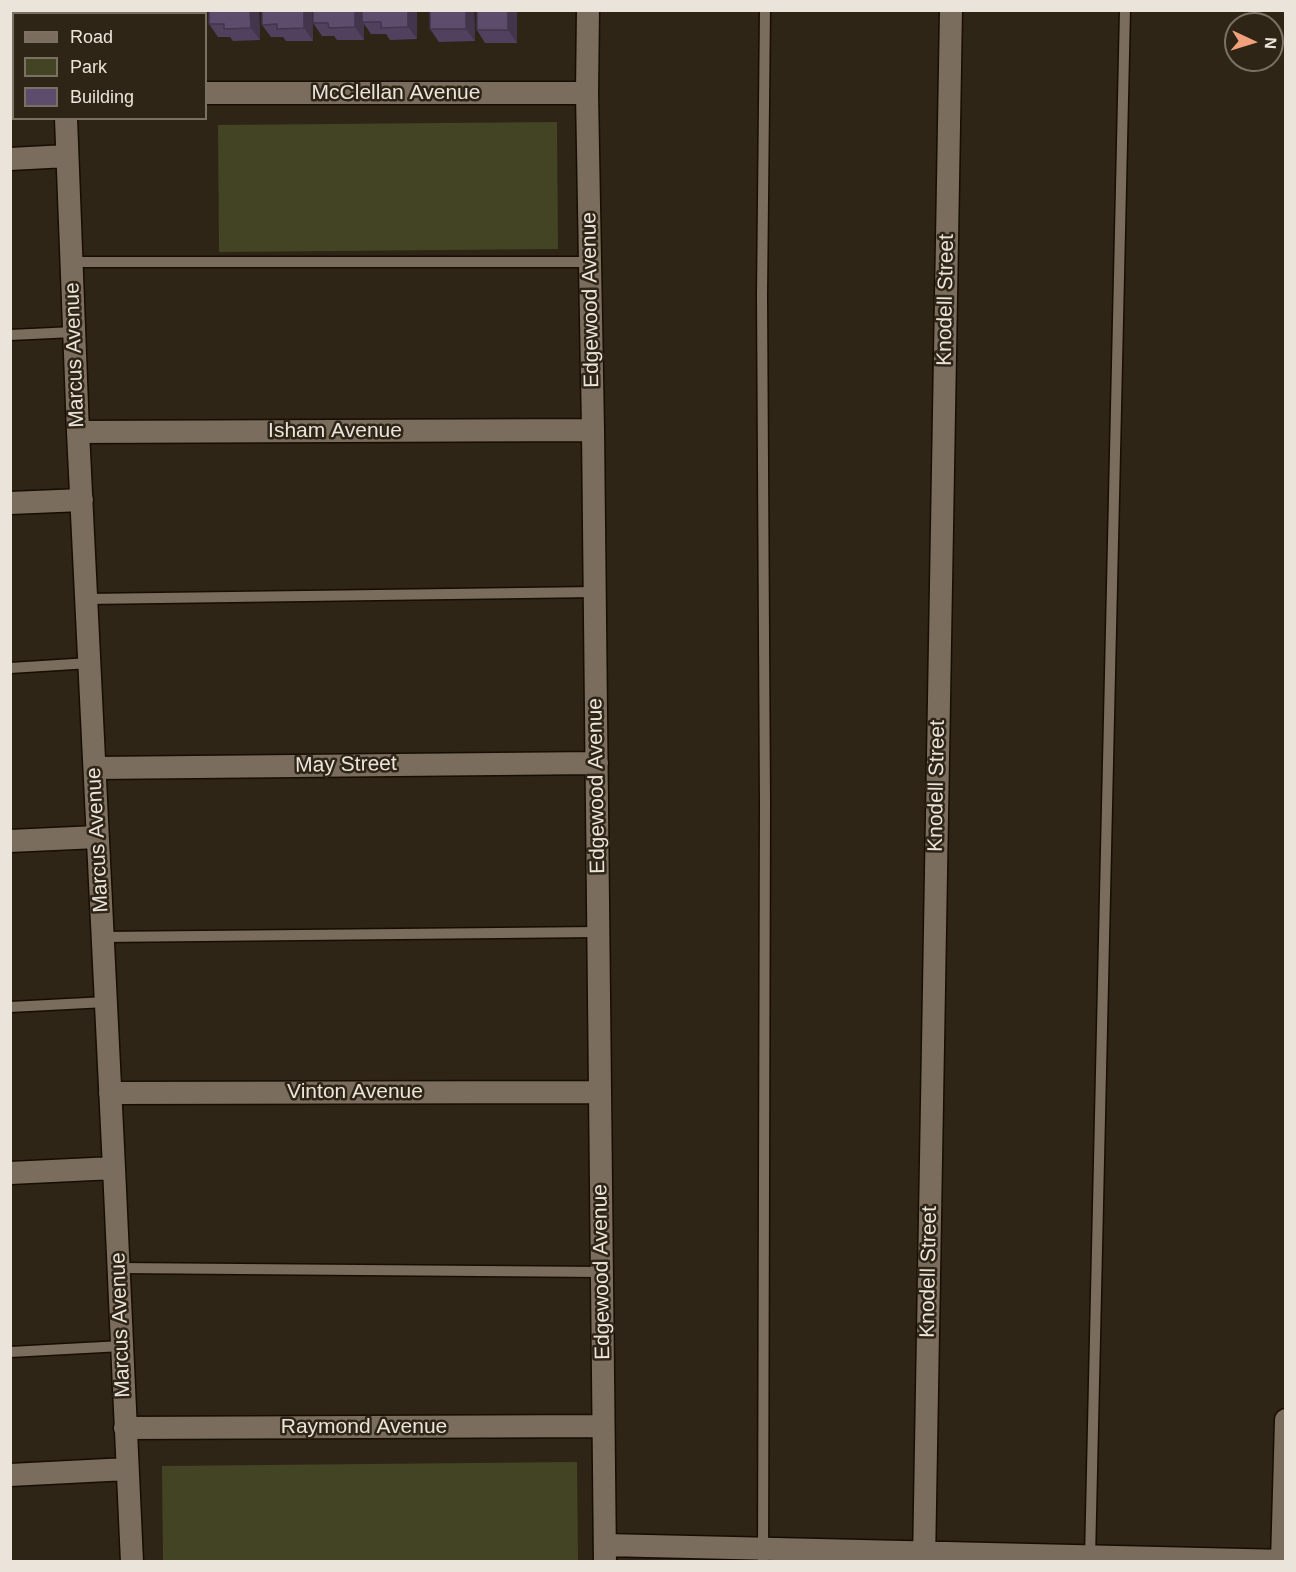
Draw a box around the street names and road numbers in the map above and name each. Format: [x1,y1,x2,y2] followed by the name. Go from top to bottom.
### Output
[312,80,480,106] street label: McClellan Avenue
[577,212,605,388] street label: Edgewood Avenue
[932,234,960,366] street label: Knodell Street
[60,282,90,428] street label: Marcus Avenue
[268,418,402,444] street label: Isham Avenue
[583,698,611,874] street label: Edgewood Avenue
[923,720,951,852] street label: Knodell Street
[295,752,397,778] street label: May Street
[82,767,114,913] street label: Marcus Avenue
[287,1079,423,1105] street label: Vinton Avenue
[588,1184,616,1360] street label: Edgewood Avenue
[915,1206,943,1338] street label: Knodell Street
[106,1252,136,1398] street label: Marcus Avenue
[281,1414,447,1440] street label: Raymond Avenue

